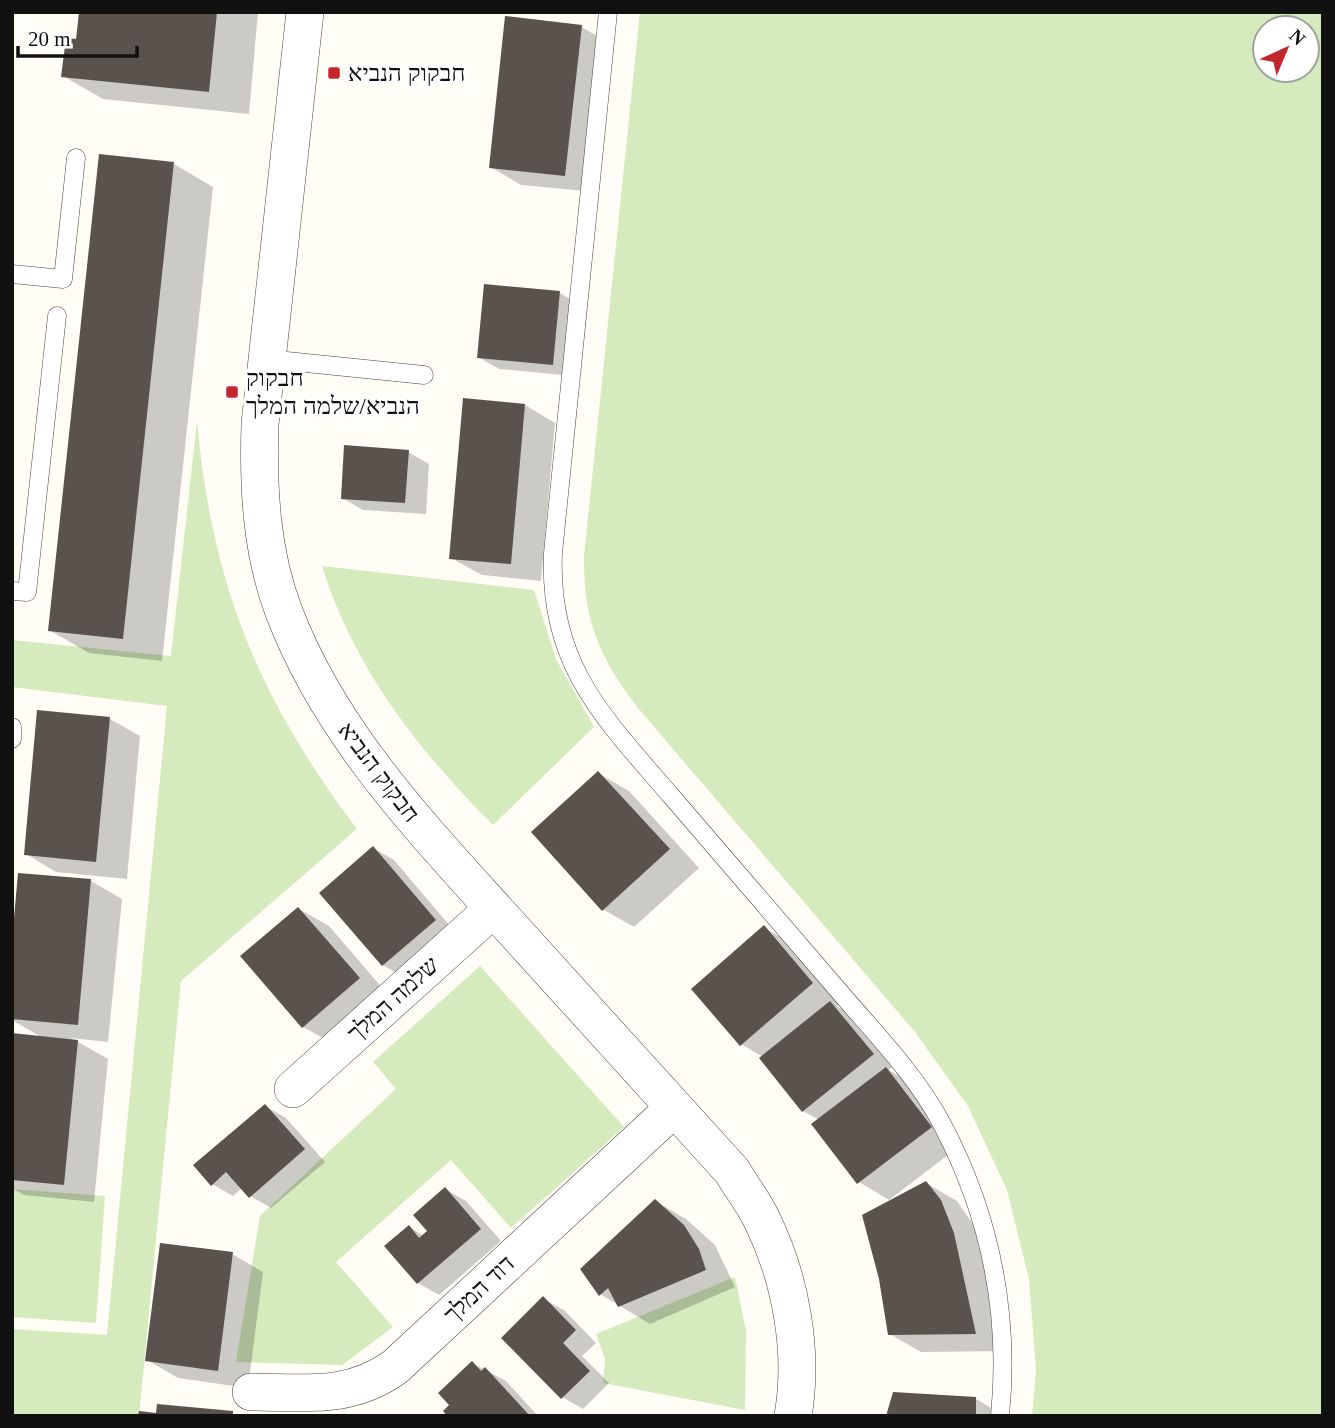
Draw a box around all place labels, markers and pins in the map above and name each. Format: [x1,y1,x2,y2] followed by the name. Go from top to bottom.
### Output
[348,60,465,86] place label: חבקוק הנביא
[326,65,342,81] marker: חבקוק הנביא
[246,365,420,419] place label: חבקוק הנביא/שלמה המלך
[224,384,240,400] marker: חבקוק הנביא/שלמה המלך

